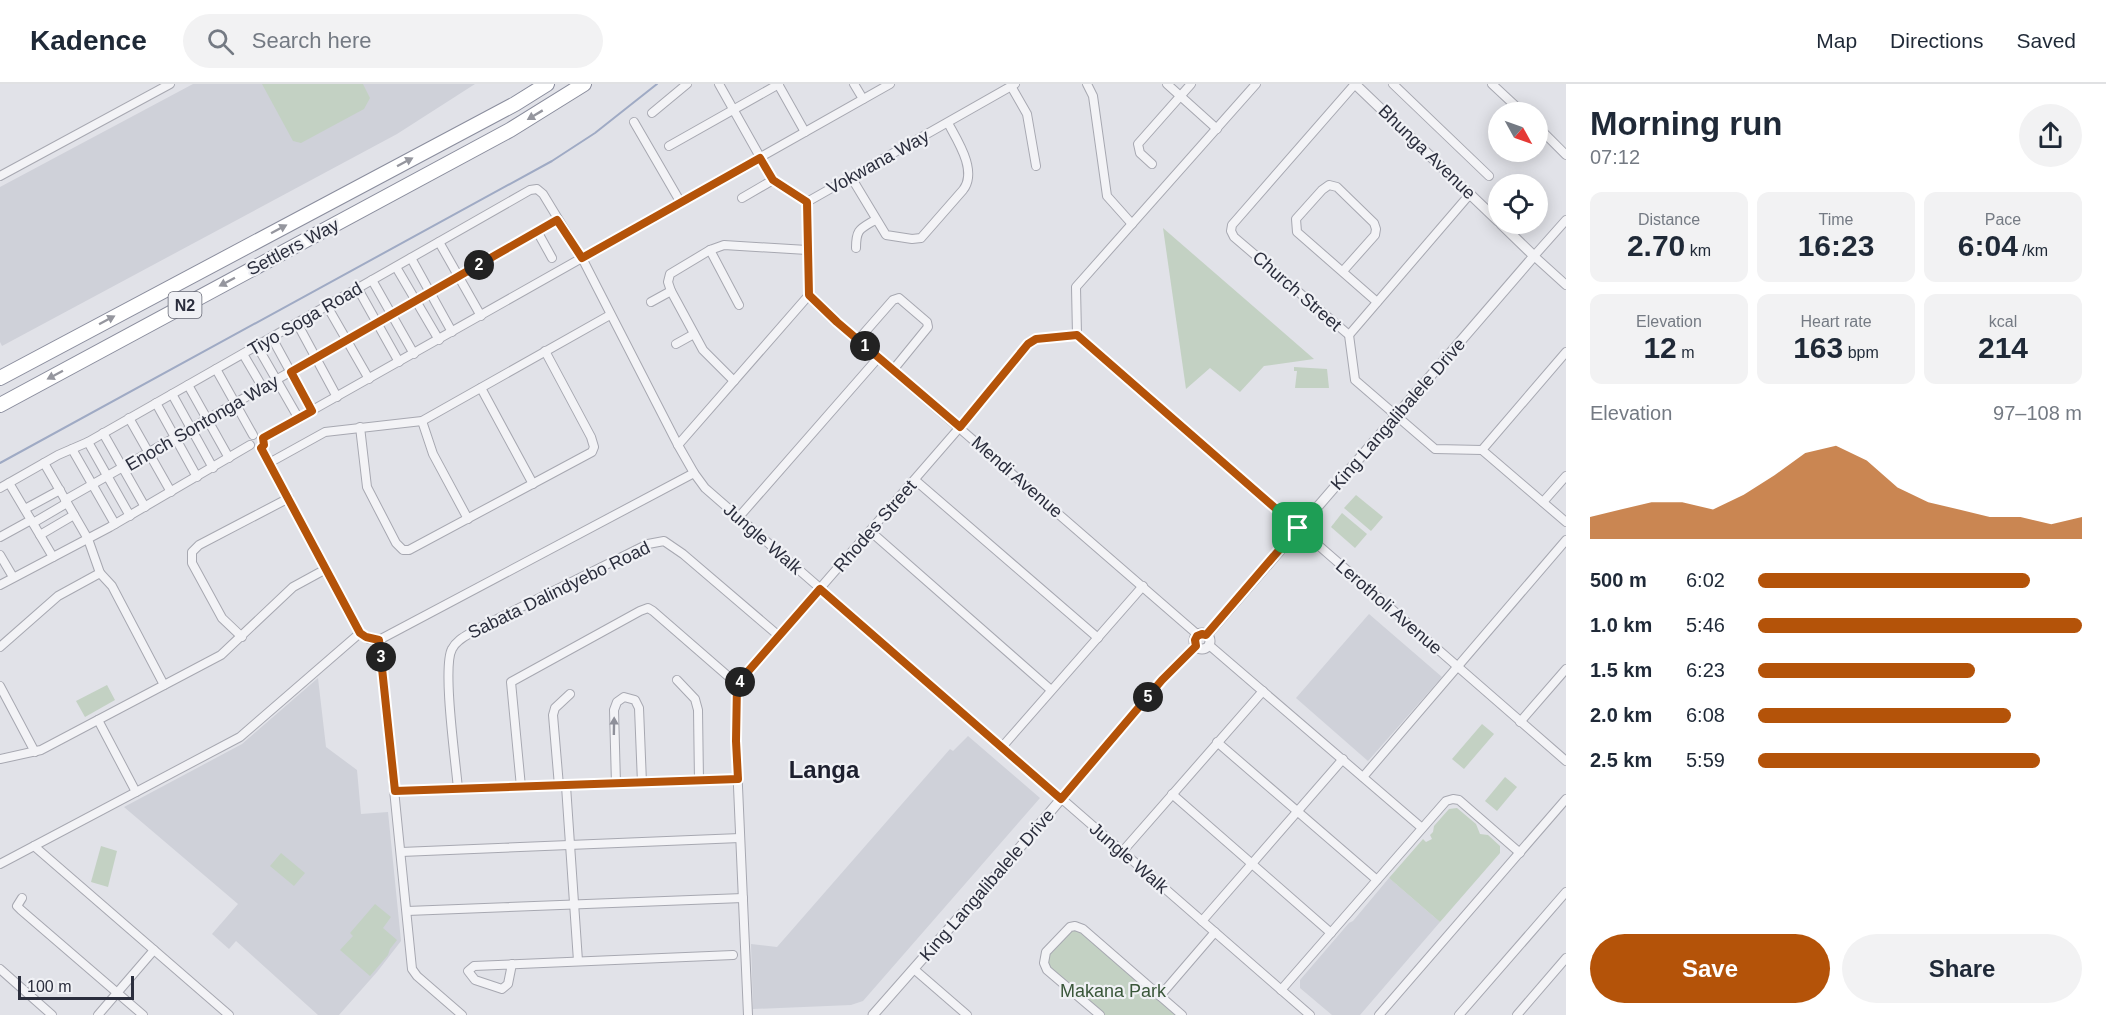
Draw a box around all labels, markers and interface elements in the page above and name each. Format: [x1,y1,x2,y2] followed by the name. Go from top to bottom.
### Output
[183,14,603,68] search box
[30,25,147,56] text: Kadence
[204,25,237,58] icon: search
[252,28,372,53] text: Search here
[1816,29,1857,52] text: Map
[1890,29,1983,52] text: Directions
[2016,29,2076,52] text: Saved
[1374,101,1480,203] street label: Bhunga Avenue
[1488,102,1548,162] north arrow
[1488,102,1548,234] map controls
[2019,104,2082,167] button: share
[1590,105,1782,142] text: Morning run
[527,110,543,121] one-way arrow
[824,126,932,198] street label: Vokwana Way
[1590,146,1640,168] text: 07:12
[397,157,414,167] one-way arrow
[1488,174,1548,234] button: locate
[1638,211,1700,228] text: Distance
[1819,211,1853,228] text: Time
[1985,211,2021,228] text: Pace
[244,214,342,280] street label: Settlers Way
[271,224,288,234] one-way arrow
[1627,229,1685,262] text: 2.70
[1798,229,1874,262] text: 16:23
[1958,229,2018,262] text: 6:04
[1685,242,1711,259] text: km
[2018,242,2048,259] text: /km
[1249,247,1345,335] street label: Church Street
[464,250,494,280] pin: 2
[475,256,483,273] text: 2
[218,277,236,287] one-way arrow
[244,278,366,360] street label: Tiyo Soga Road
[168,292,201,318] road number: N2
[1636,313,1702,330] text: Elevation
[1800,313,1872,330] text: Heart rate
[1989,313,2017,330] text: kcal
[99,315,116,325] one-way arrow
[850,331,880,361] pin: 1
[1643,331,1677,364] text: 12
[1793,331,1843,364] text: 163
[1978,331,2028,364] text: 214
[1327,334,1469,494] street label: King Langalibalele Drive
[861,337,869,354] text: 1
[1677,344,1695,361] text: m
[1843,344,1879,361] text: bpm
[46,370,63,380] one-way arrow
[122,371,282,475] street label: Enoch Sontonga Way
[1590,402,1672,424] text: Elevation
[1993,402,2082,424] text: 97–108 m
[968,432,1066,522] street label: Mendi Avenue
[830,476,920,576] street label: Rhodes Street
[720,500,807,579] street label: Jungle Walk
[1272,502,1323,553] pin
[1281,511,1314,544] icon: arrive
[465,537,653,643] street label: Sabata Dalindyebo Road
[1332,556,1446,658] street label: Lerotholi Avenue
[1590,569,1647,591] text: 500 m
[1686,569,1725,591] text: 6:02
[1590,614,1652,636] text: 1.0 km
[1686,614,1725,636] text: 5:46
[366,642,396,672] pin: 3
[377,648,385,665] text: 3
[1590,659,1652,681] text: 1.5 km
[1686,659,1725,681] text: 6:23
[725,667,755,697] pin: 4
[736,673,744,690] text: 4
[1133,682,1163,712] pin: 5
[1144,688,1152,705] text: 5
[1590,704,1652,726] text: 2.0 km
[1686,704,1725,726] text: 6:08
[609,716,619,735] one-way arrow
[1590,749,1652,771] text: 2.5 km
[1686,749,1725,771] text: 5:59
[789,756,860,783] district label: Langa
[916,805,1058,965] street label: King Langalibalele Drive
[1086,819,1173,898] street label: Jungle Walk
[1590,934,1830,1003] button: Save
[1842,934,2082,1003] button: Share
[18,973,134,1000] scale bar
[27,978,71,995] text: 100 m
[1060,981,1167,1001] park label: Makana Park

